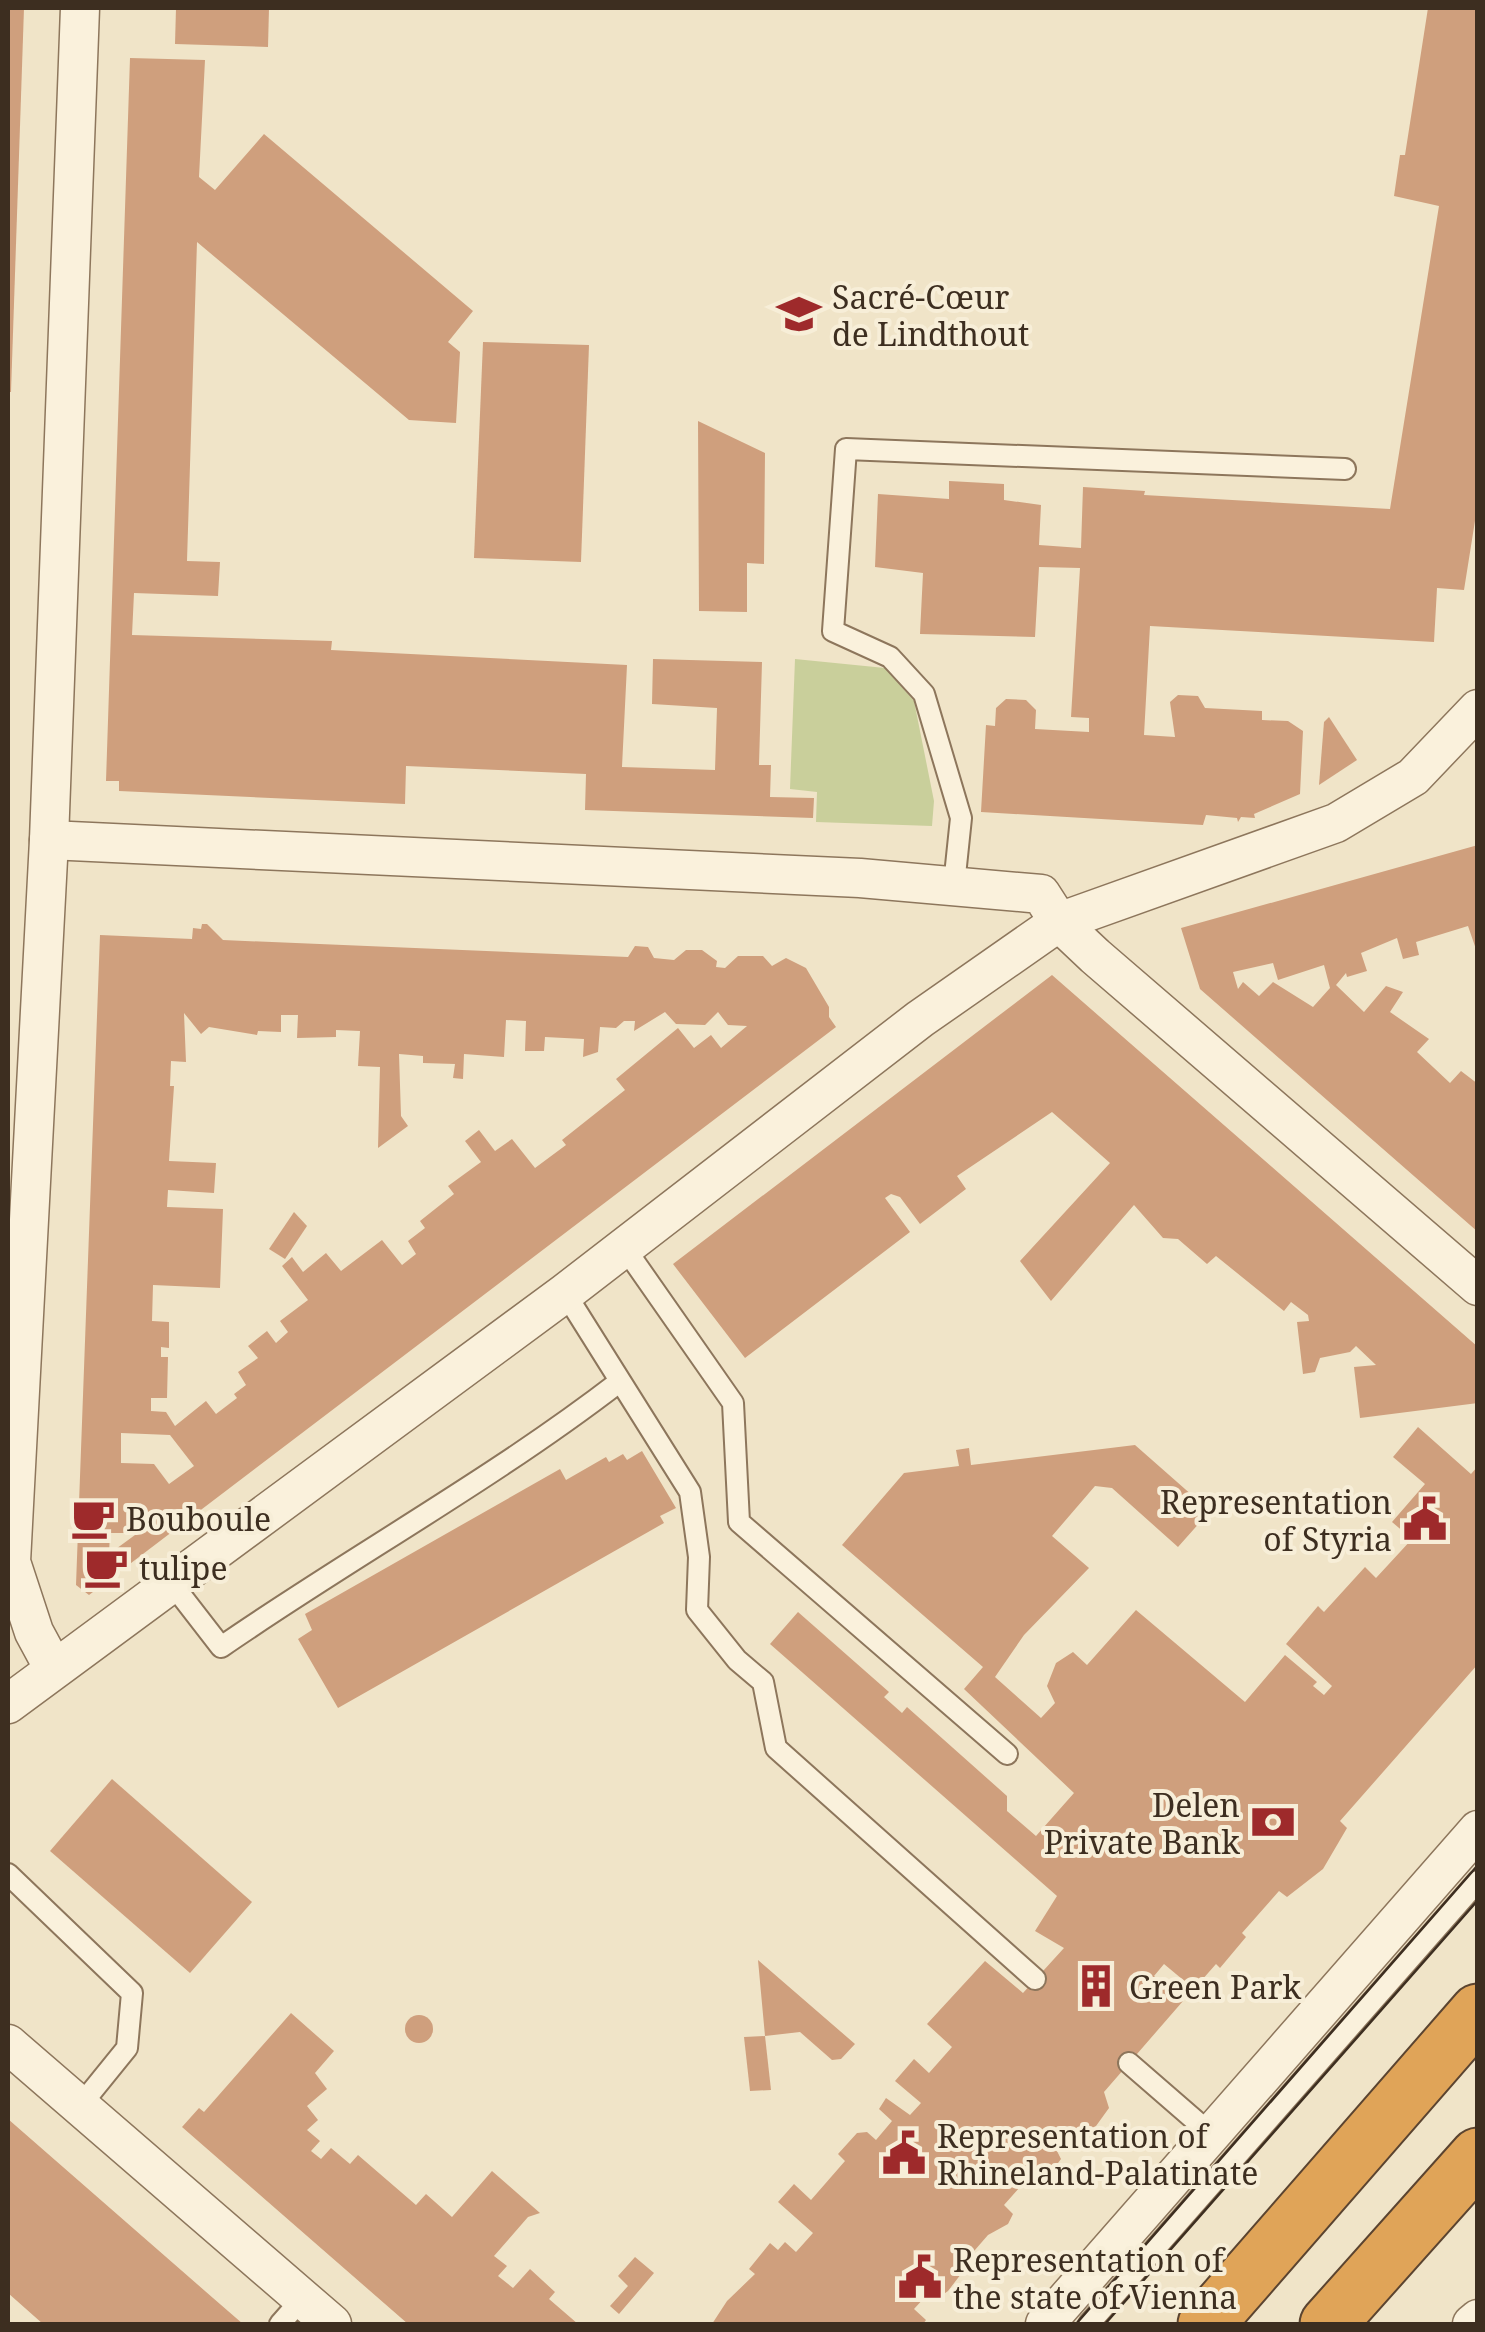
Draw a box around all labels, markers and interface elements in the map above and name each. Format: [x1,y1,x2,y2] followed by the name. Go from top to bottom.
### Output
[832,275,1029,355] place label: Sacré-Cœur de Lindthout
[775,290,823,338] school or university icon: Sacré-Cœur de Lindthout
[1160,1480,1392,1560] place label: Representation of Styria
[69,1494,117,1542] cafe icon: Bouboule
[1401,1495,1449,1543] public building icon: Representation of Styria
[126,1497,271,1540] place label: Bouboule
[82,1543,130,1591] cafe icon: tulipe
[139,1546,228,1589] place label: tulipe
[1044,1783,1240,1863] place label: Delen Private Bank
[1249,1798,1297,1846] bank icon: Delen Private Bank
[1072,1962,1120,2010] building icon: Green Park
[1129,1965,1302,2008] place label: Green Park
[937,2114,1258,2194] place label: Representation of Rhineland-Palatinate
[880,2129,928,2177] public building icon: Representation of Rhineland-Palatinate
[953,2238,1237,2318] place label: Representation of the state of Vienna
[896,2253,944,2301] public building icon: Representation of the state of Vienna

